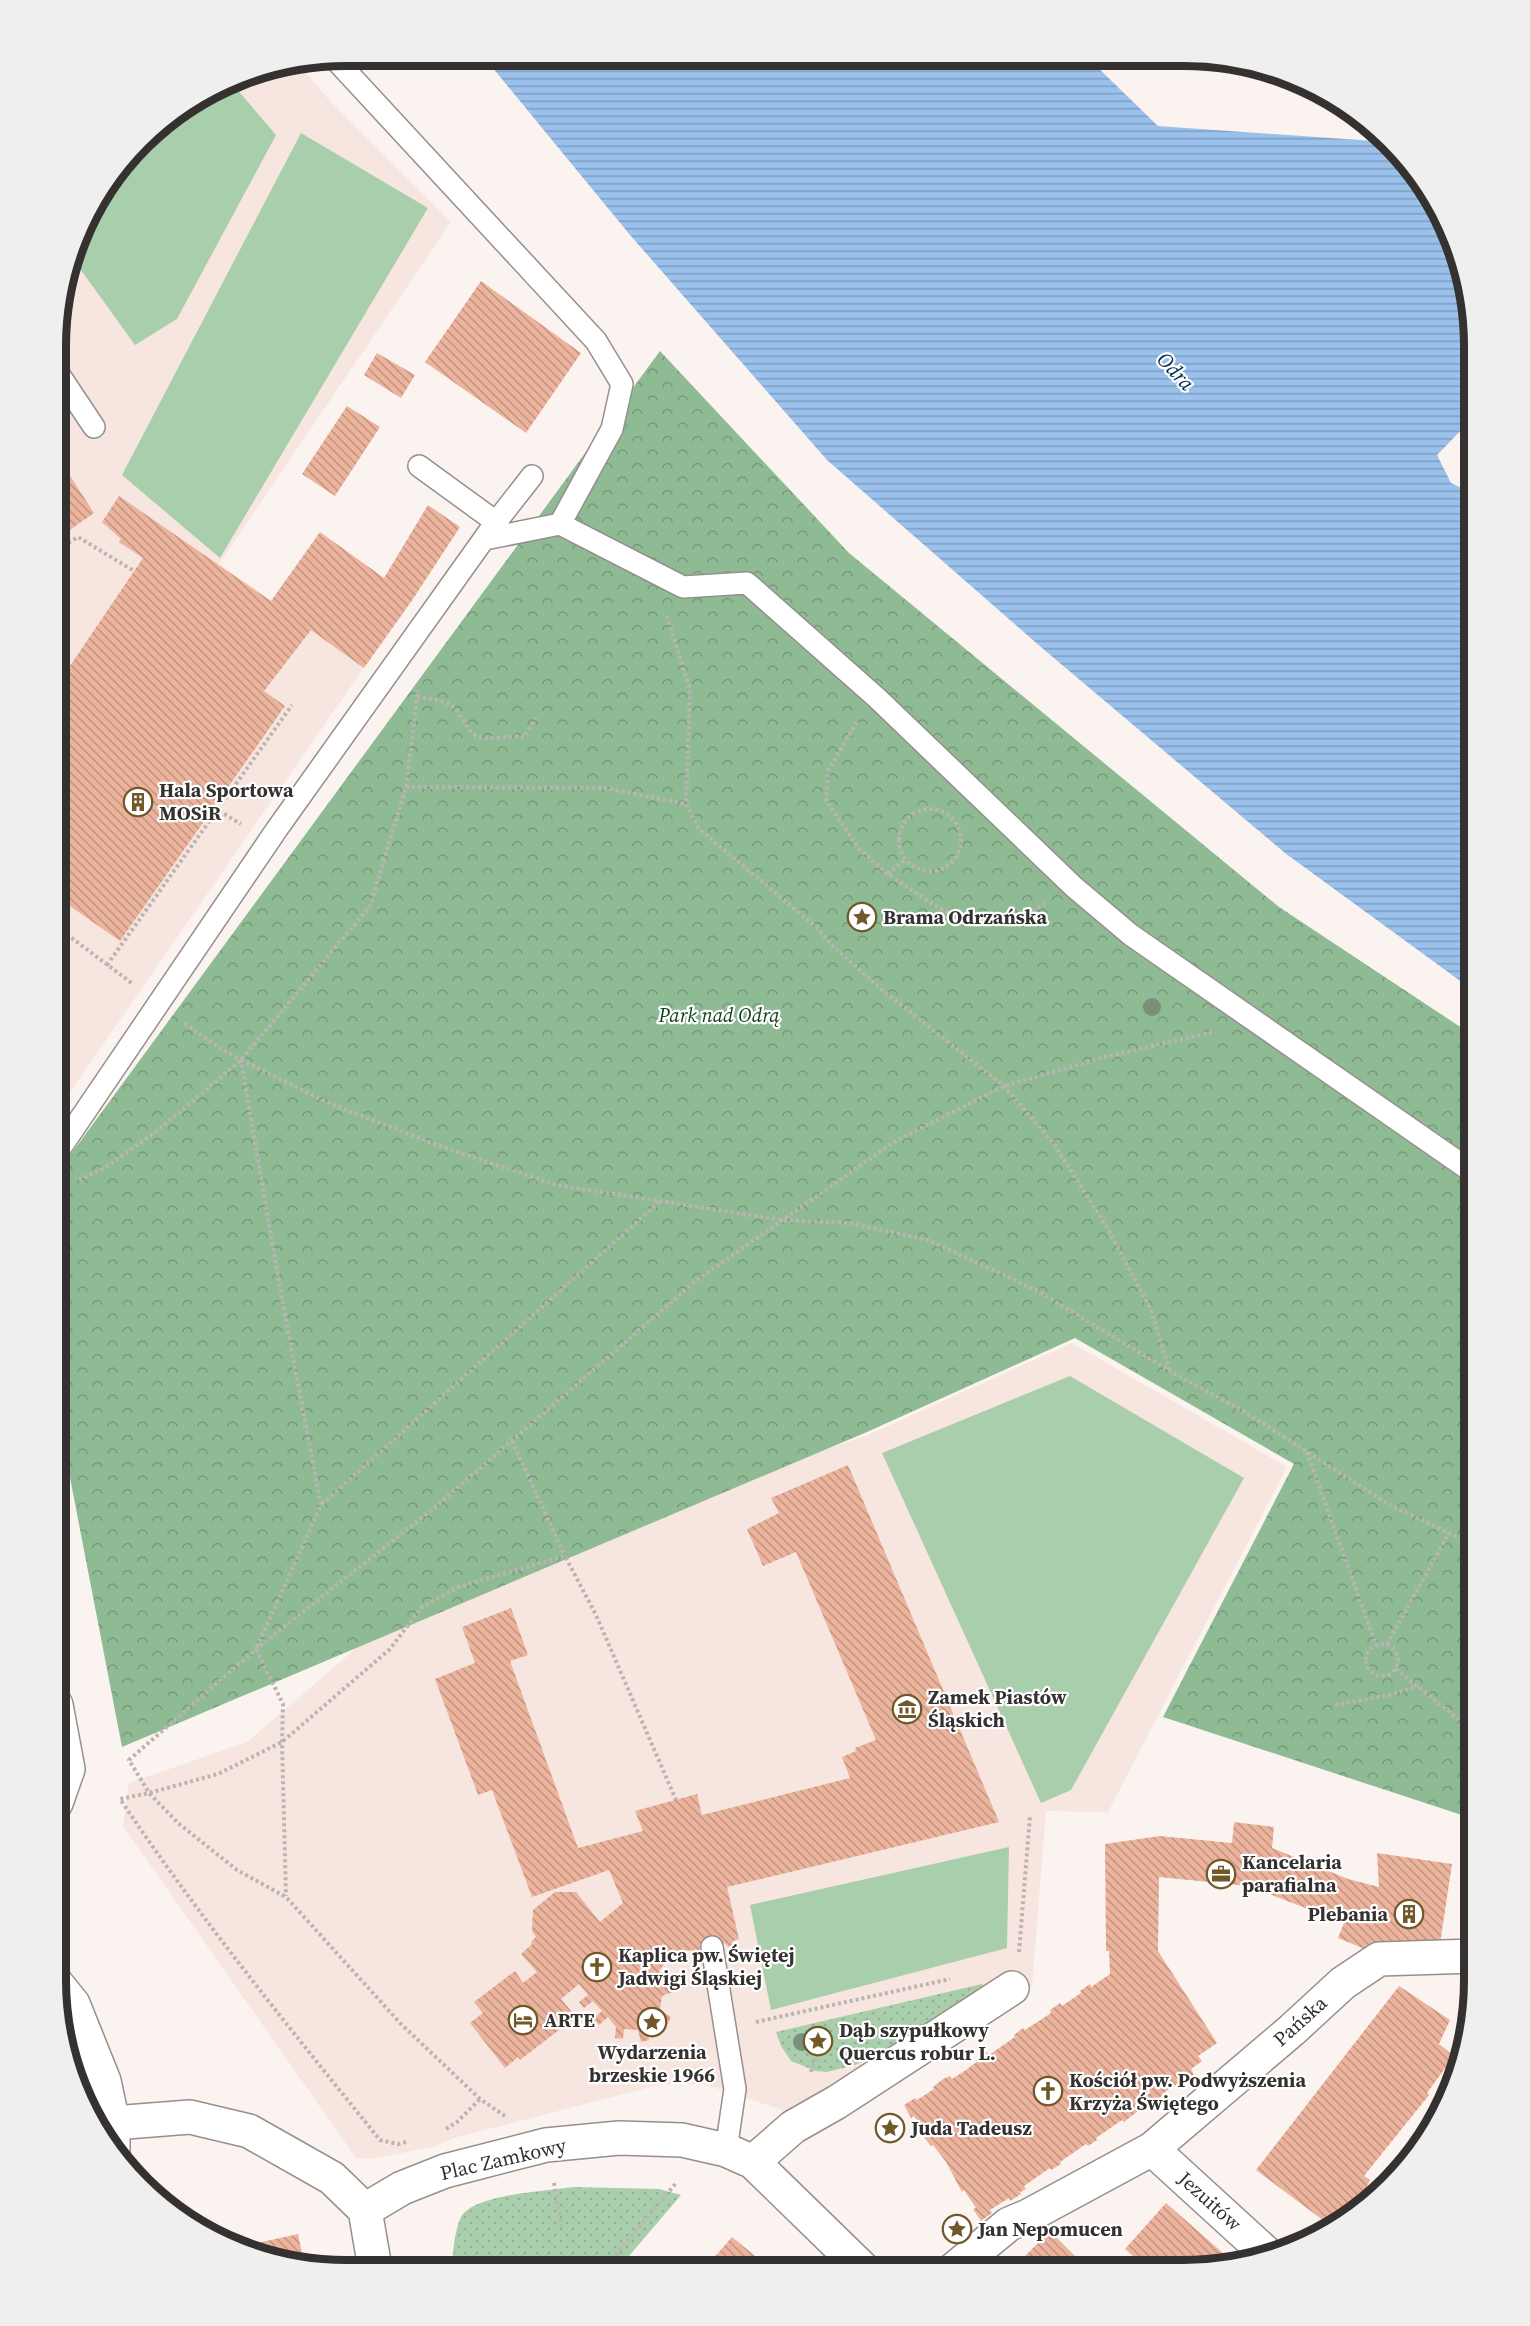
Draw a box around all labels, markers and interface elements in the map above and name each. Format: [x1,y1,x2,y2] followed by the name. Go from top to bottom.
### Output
[1151,345,1201,397] water label: Odra
[159,776,294,827] place label: Hala Sportowa MOSiR
[122,786,154,818] building icon: Hala Sportowa MOSiR
[846,901,878,933] place icon: Brama Odrzańska
[883,903,1047,931] place label: Brama Odrzańska
[657,1001,780,1029] park label: Park nad Odrą
[928,1683,1067,1734] place label: Zamek Piastów Śląskich
[891,1693,923,1725] museum icon: Zamek Piastów Śląskich
[1242,1848,1342,1899] place label: Kancelaria parafialna
[1205,1858,1237,1890] office icon: Kancelaria parafialna
[1393,1898,1425,1930] building icon: Plebania
[1308,1900,1388,1928] place label: Plebania
[616,1941,795,1992] place label: Kaplica pw. Świętej Jadwigi Śląskiej
[581,1951,613,1983] church icon: Kaplica pw. Świętej Jadwigi Śląskiej
[1267,1989,1334,2053] street label: Pańska
[507,2004,539,2036] hotel icon: ARTE
[544,2006,595,2034] place label: ARTE
[636,2006,668,2038] place icon: Wydarzenia brzeskie 1966
[839,2016,996,2067] place label: Dąb szypułkowy Quercus robur L.
[802,2025,834,2057] place icon: Dąb szypułkowy Quercus robur L.
[589,2038,715,2089] place label: Wydarzenia brzeskie 1966
[1069,2066,1306,2117] place label: Kościół pw. Podwyższenia Krzyża Świętego
[1032,2075,1064,2107] church icon: Kościół pw. Podwyższenia Krzyża Świętego
[874,2112,906,2144] place icon: Juda Tadeusz
[909,2114,1032,2142] place label: Juda Tadeusz
[437,2131,569,2187] street label: Plac Zamkowy
[1171,2164,1248,2238] street label: Jezuitów
[941,2213,973,2245] place icon: Jan Nepomucen
[976,2215,1123,2243] place label: Jan Nepomucen

